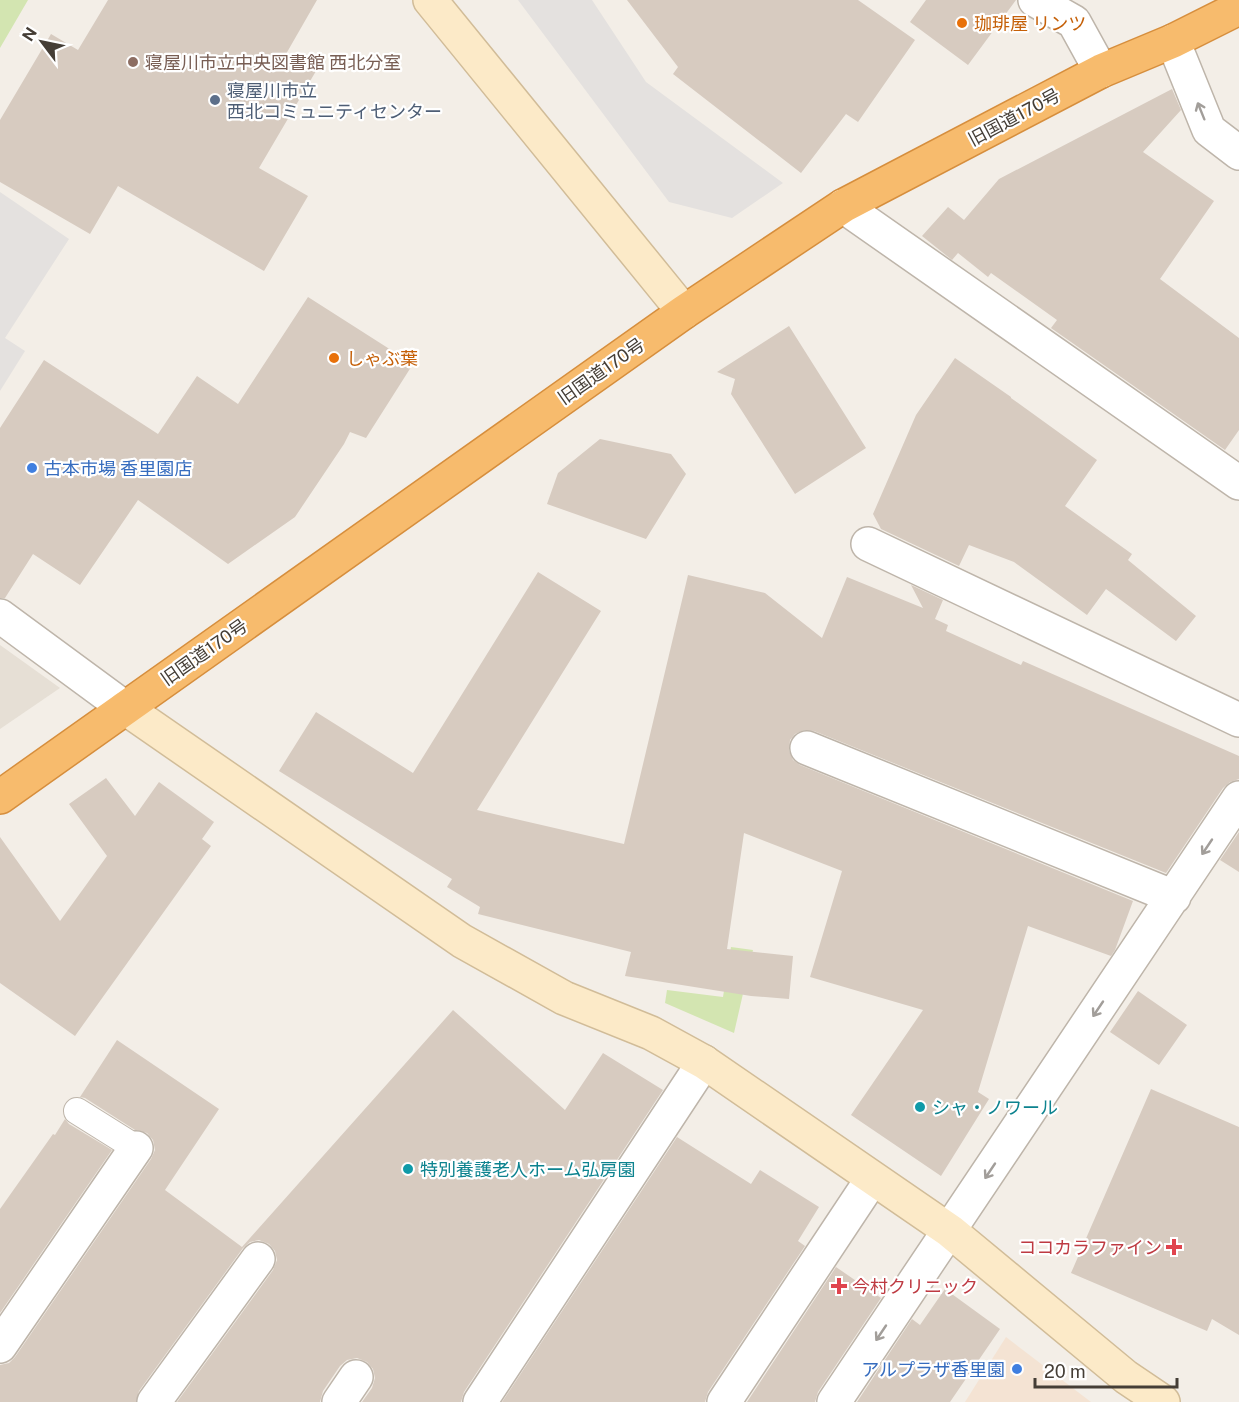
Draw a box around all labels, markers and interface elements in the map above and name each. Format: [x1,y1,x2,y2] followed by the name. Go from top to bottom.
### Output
[12,12,72,72] north arrow
[974,13,1086,34] place label: 珈琲屋 リンツ
[955,16,969,30] marker: 珈琲屋 リンツ
[18,24,41,45] text: N
[145,52,401,73] place label: 寝屋川市立中央図書館 西北分室
[126,55,140,69] marker: 寝屋川市立中央図書館 西北分室
[227,80,442,122] place label: 寝屋川市立 西北コミュニティセンター
[965,84,1063,150] street label: 旧国道170号
[208,93,222,107] marker: 寝屋川市立 西北コミュニティセンター
[1195,102,1206,121] one-way arrow
[554,333,648,409] street label: 旧国道170号
[346,348,418,369] place label: しゃぶ葉
[327,351,341,365] marker: しゃぶ葉
[44,458,192,479] place label: 古本市場 香里園店
[25,461,39,475] marker: 古本市場 香里園店
[157,614,251,690] street label: 旧国道170号
[1200,838,1212,855] one-way arrow
[1092,1001,1105,1018] one-way arrow
[932,1097,1058,1118] place label: シャ・ノワール
[913,1100,927,1114] marker: シャ・ノワール
[420,1159,635,1180] place label: 特別養護老人ホーム弘房園
[401,1162,415,1176] marker: 特別養護老人ホーム弘房園
[984,1163,996,1179] one-way arrow
[1018,1237,1162,1258] place label: ココカラファイン
[1167,1240,1181,1254] marker: ココカラファイン
[852,1276,978,1297] place label: 今村クリニック
[830,1277,848,1295] marker: 今村クリニック
[875,1324,887,1341] one-way arrow
[1035,1351,1178,1389] scale bar
[861,1359,1005,1380] place label: アルプラザ香里園
[1044,1361,1086,1382] text: 20 m
[1010,1362,1024,1376] marker: アルプラザ香里園

